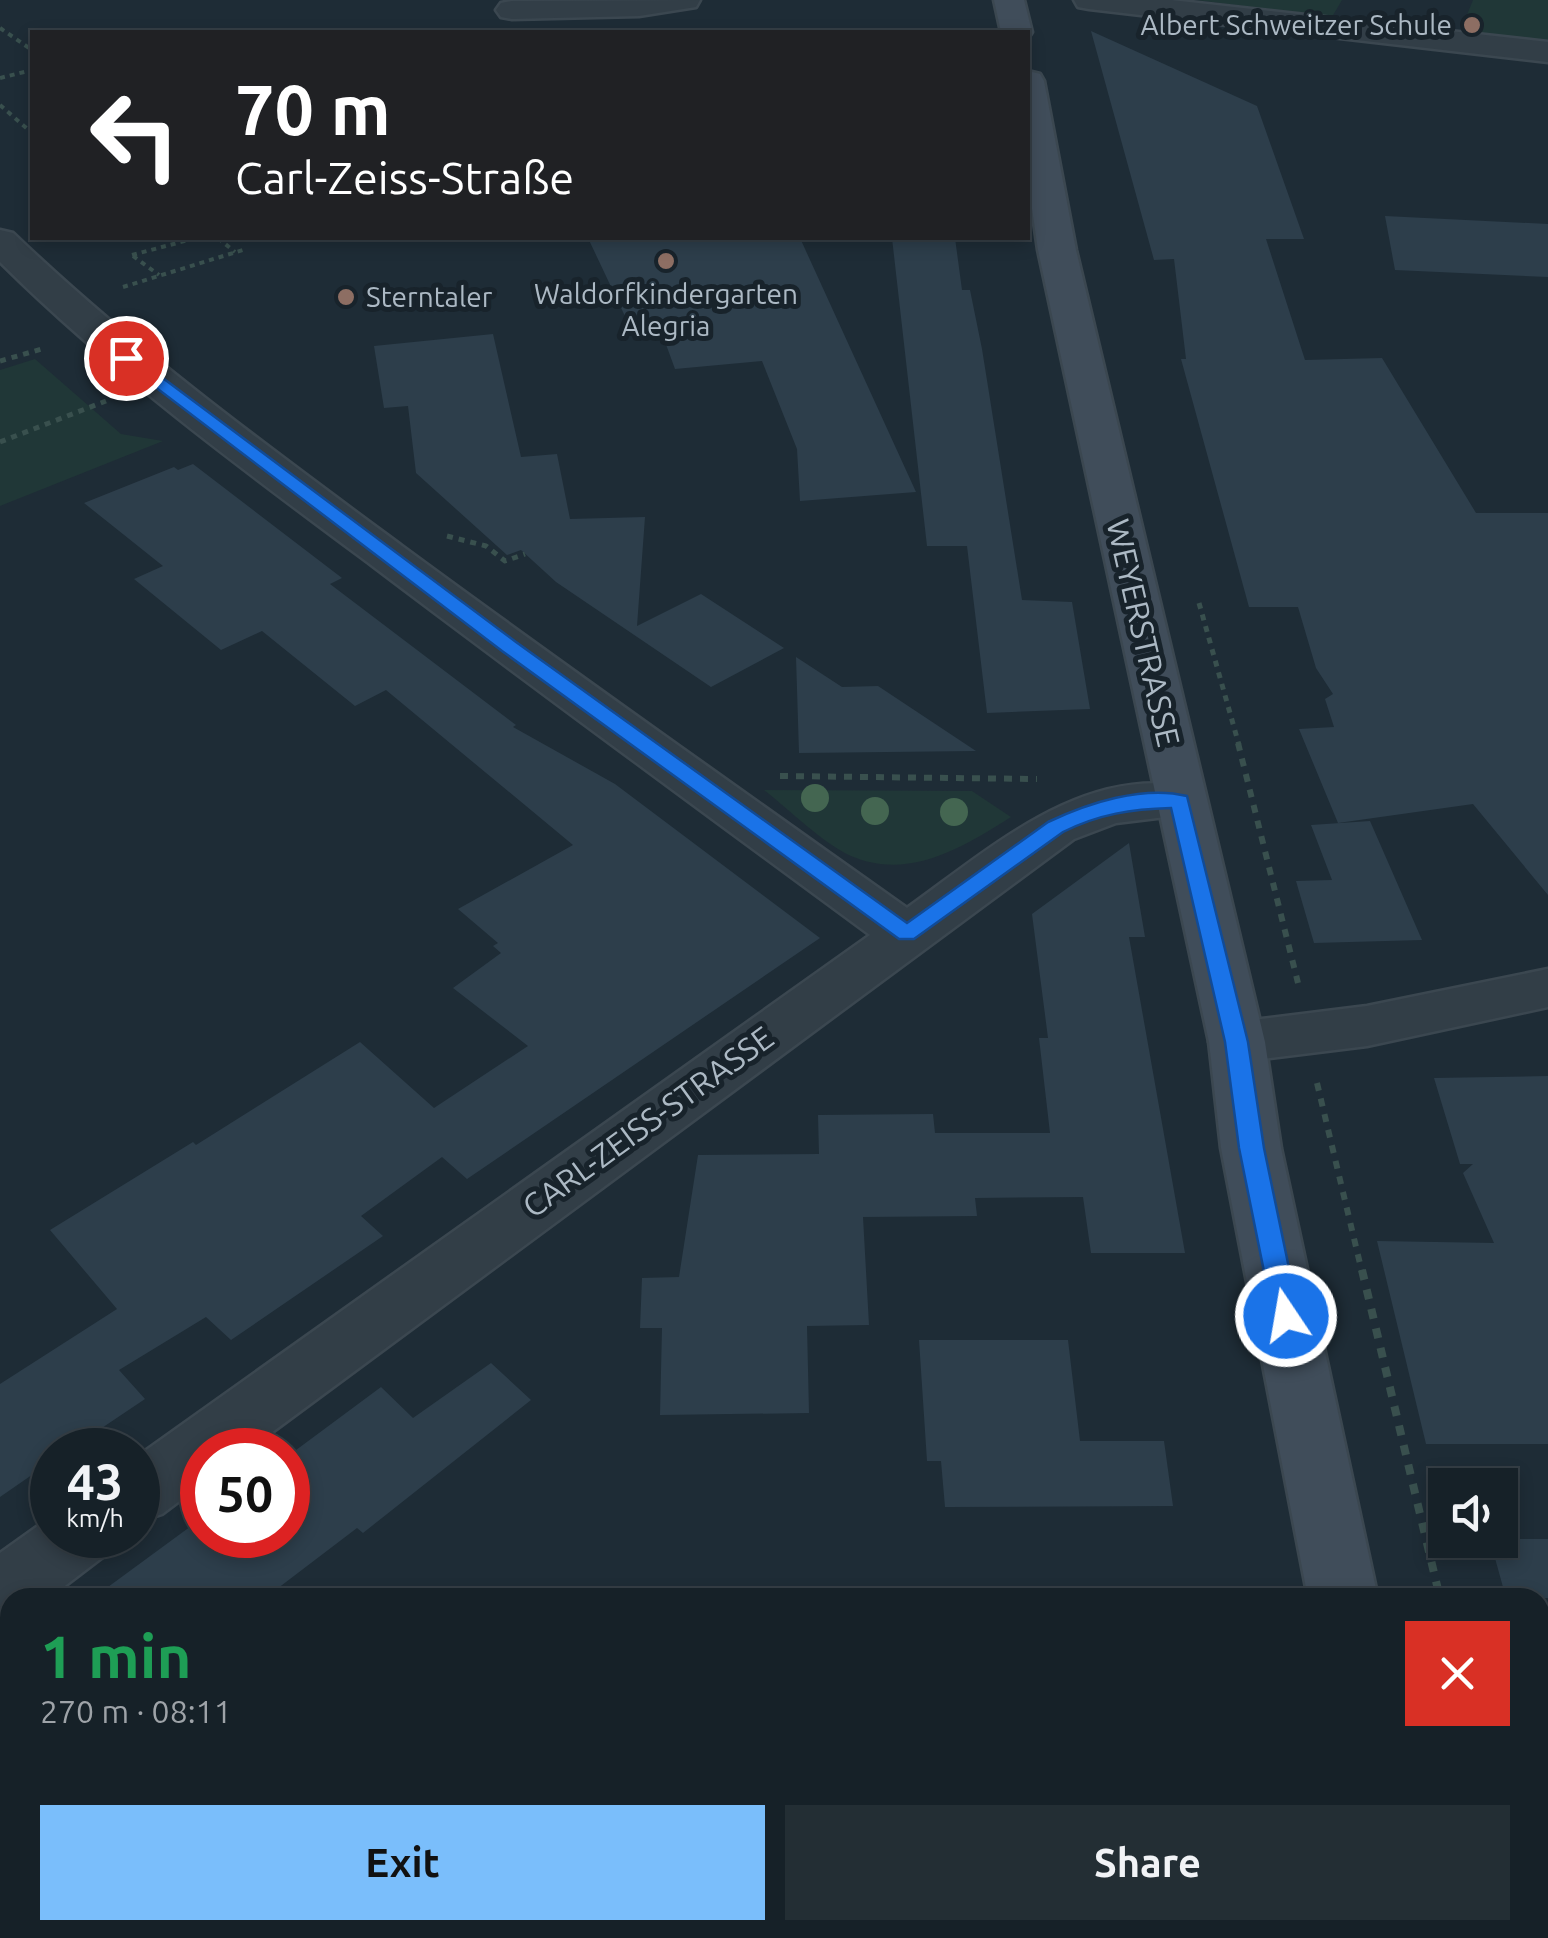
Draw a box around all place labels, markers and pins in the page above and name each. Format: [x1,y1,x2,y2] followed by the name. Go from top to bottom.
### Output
[1140,9,1452,40] place label: Albert Schweitzer Schule
[1461,14,1483,36] marker: Albert Schweitzer Schule
[655,250,677,272] marker: Waldorfkindergarten Alegria
[534,278,798,341] place label: Waldorfkindergarten Alegria
[366,281,493,312] place label: Sterntaler
[335,286,357,308] marker: Sterntaler
[84,316,169,401] pin

